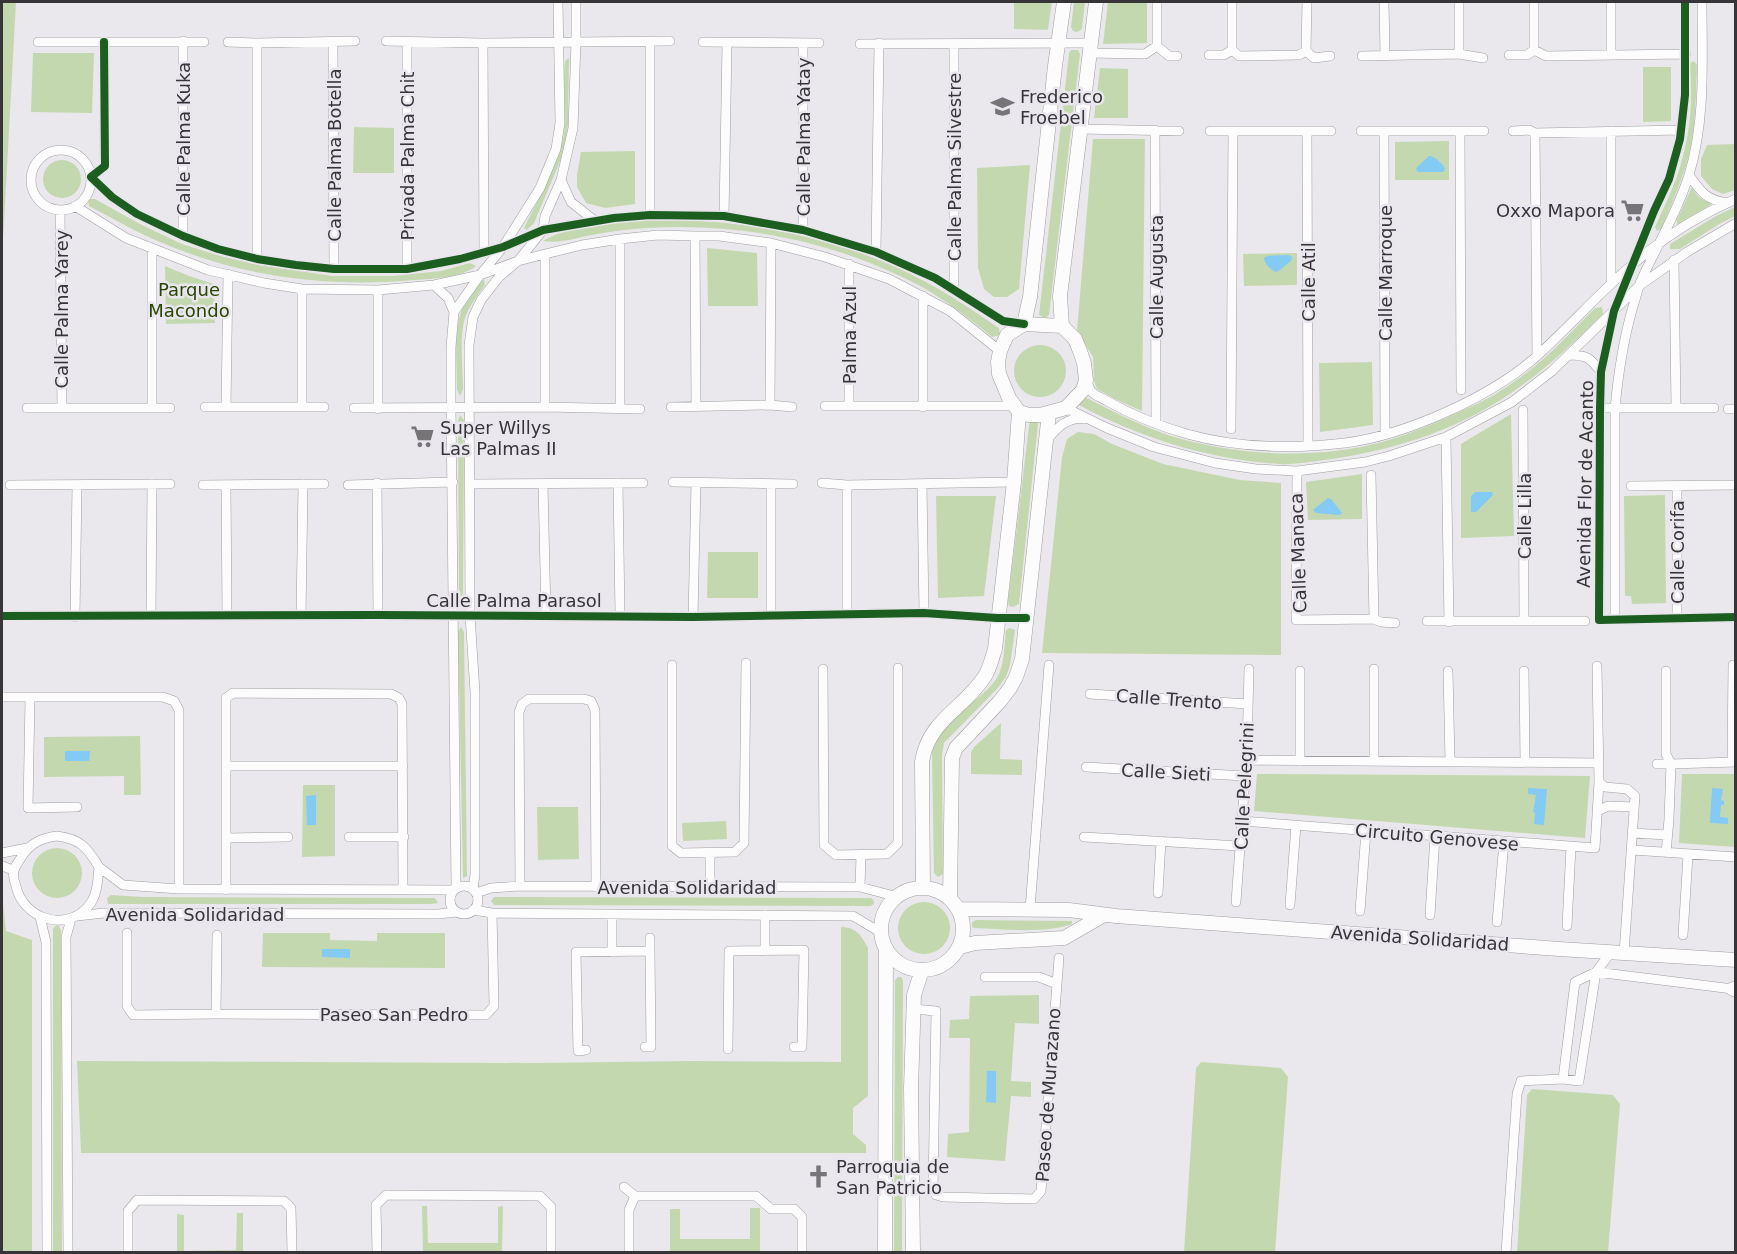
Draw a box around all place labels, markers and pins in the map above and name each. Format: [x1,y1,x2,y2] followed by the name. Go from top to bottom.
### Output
[1020,86,1103,128] place label: Frederico Froebel
[989,93,1015,119] school or university icon: Frederico Froebel
[1620,197,1646,223] supermarket icon: Oxxo Mapora
[1496,200,1615,221] place label: Oxxo Mapora
[440,417,557,459] place label: Super Willys Las Palmas II
[409,424,435,450] supermarket icon: Super Willys Las Palmas II
[836,1156,949,1198] place label: Parroquia de San Patricio
[805,1163,831,1189] church icon: Parroquia de San Patricio

